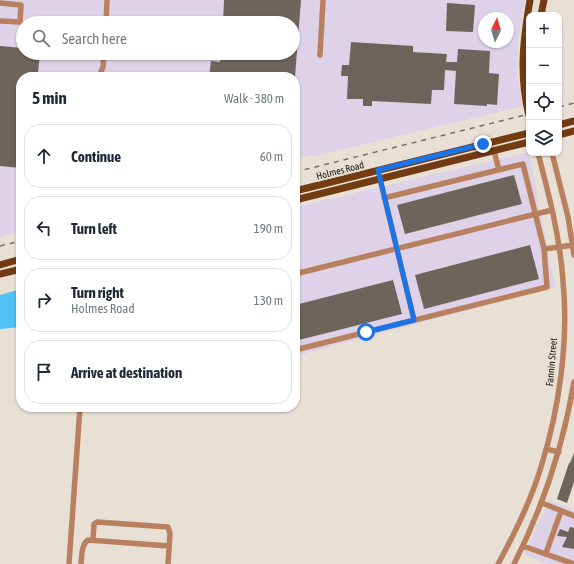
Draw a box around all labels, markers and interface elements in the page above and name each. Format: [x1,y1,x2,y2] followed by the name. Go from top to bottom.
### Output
[478,12,514,48] north arrow
[526,12,562,156] map controls
[526,12,562,48] button: +
[16,16,300,60] search box
[30,27,52,49] icon: search
[62,30,127,47] text: Search here
[526,48,562,84] button: −
[526,84,562,120] button: locate
[32,88,67,108] text: 5 min
[224,91,284,106] text: Walk · 380 m
[526,120,562,156] button: layers
[474,135,492,153] route end
[33,145,55,167] icon: ahead
[71,148,121,165] text: Continue
[260,149,283,164] text: 60 m
[315,159,365,182] street label: Holmes Road
[33,217,55,239] icon: left
[71,220,117,237] text: Turn left
[254,221,283,236] text: 190 m
[71,284,124,301] text: Turn right
[33,289,55,311] icon: right
[254,293,283,308] text: 130 m
[71,301,135,316] text: Holmes Road
[357,323,375,341] route start
[544,337,559,387] street label: Fannin Street
[33,361,55,383] icon: arrive
[71,364,182,381] text: Arrive at destination

